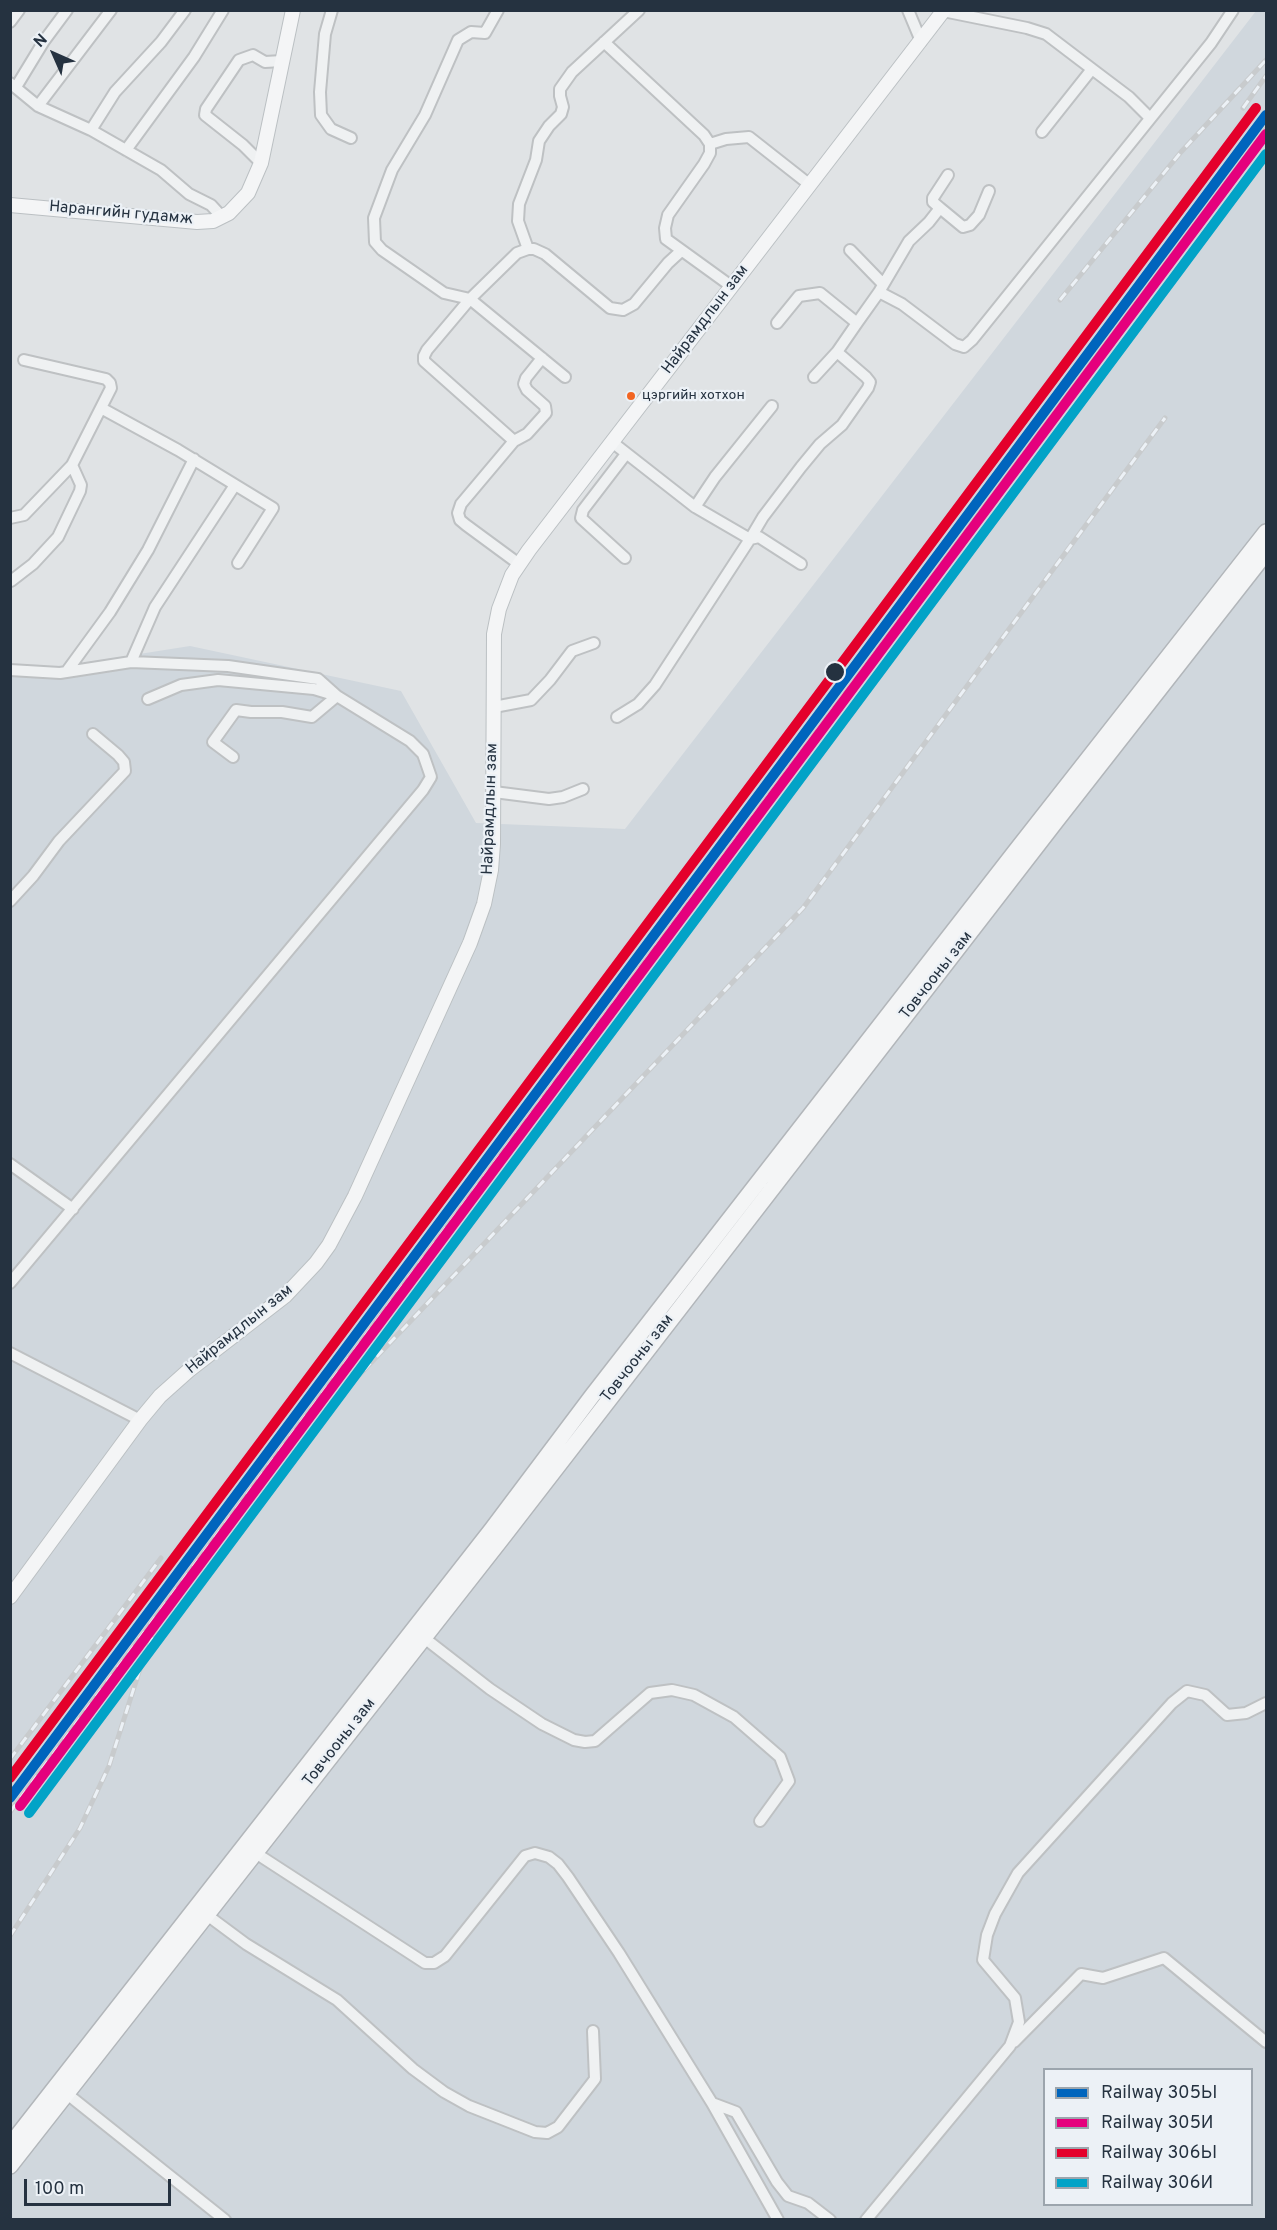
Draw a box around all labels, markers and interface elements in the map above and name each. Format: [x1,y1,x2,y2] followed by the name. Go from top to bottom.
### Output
[24,24,84,84] north arrow
[30,30,52,52] text: N
[48,198,194,230] street label: Нарангийн гудамж
[659,262,753,378] street label: Найрамдлын зам
[642,388,745,404] place label: цэргийн хотхон
[625,390,637,402] marker: цэргийн хотхон
[824,661,846,683] unlabelled marker
[479,743,503,875] street label: Найрамдлын зам
[897,928,977,1024] street label: Товчооны зам
[183,1281,297,1379] street label: Найрамдлын зам
[598,1311,678,1407] street label: Товчооны зам
[300,1695,380,1791] street label: Товчооны зам
[1043,2068,1253,2206] legend
[1101,2082,1217,2105] text: Railway 305Ы
[1101,2112,1214,2135] text: Railway 305И
[1101,2142,1217,2165] text: Railway 306Ы
[27,2167,174,2205] scale bar
[1101,2172,1213,2195] text: Railway 306И
[35,2178,84,2201] text: 100 m

